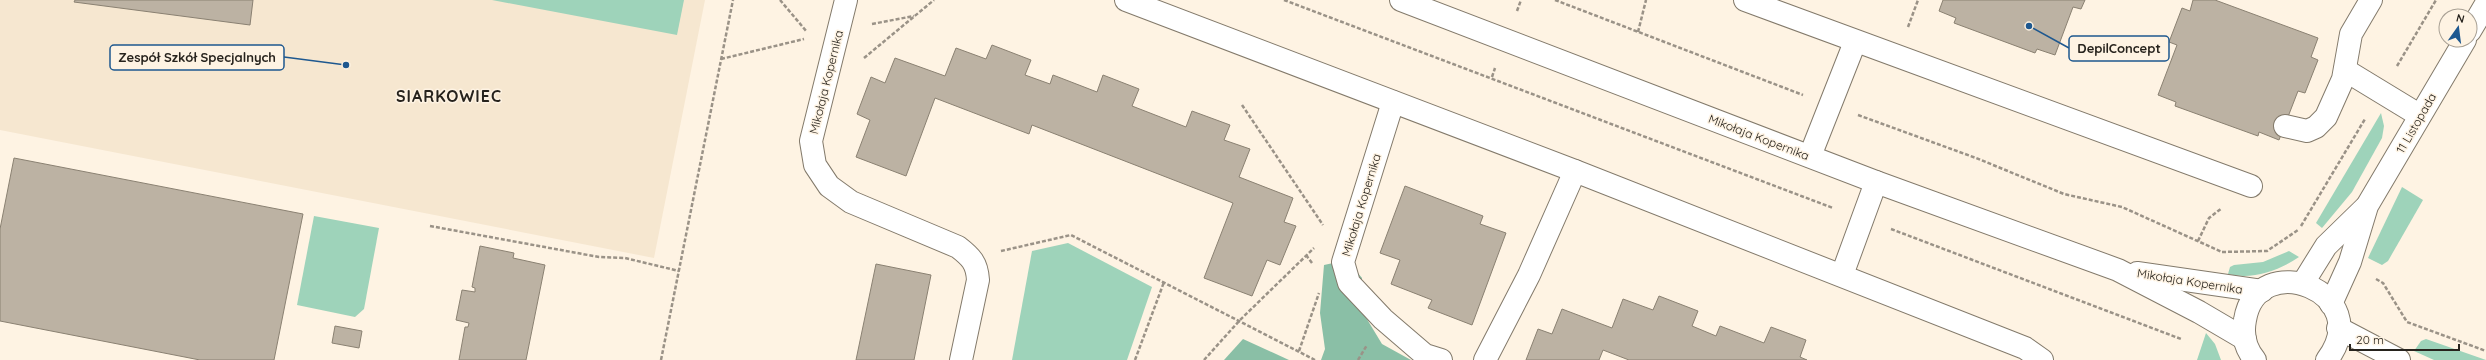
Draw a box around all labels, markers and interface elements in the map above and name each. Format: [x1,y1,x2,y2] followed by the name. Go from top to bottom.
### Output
[2438,8,2478,48] north arrow
[2455,11,2466,26] text: N
[806,28,846,136] street label: Mikołaja Kopernika
[2069,36,2169,61] callout: DepilConcept
[2077,40,2161,56] text: DepilConcept
[110,45,284,70] callout: Zespół Szkół Specjalnych
[118,49,276,65] text: Zespół Szkół Specjalnych
[396,86,502,106] district label: SIARKOWIEC
[2393,90,2439,156] street label: 11 Listopada
[1707,111,1811,163] street label: Mikołaja Kopernika
[1338,152,1384,258] street label: Mikołaja Kopernika
[2136,265,2244,297] street label: Mikołaja Kopernika
[2350,326,2459,352] scale bar
[2356,332,2384,347] text: 20 m

